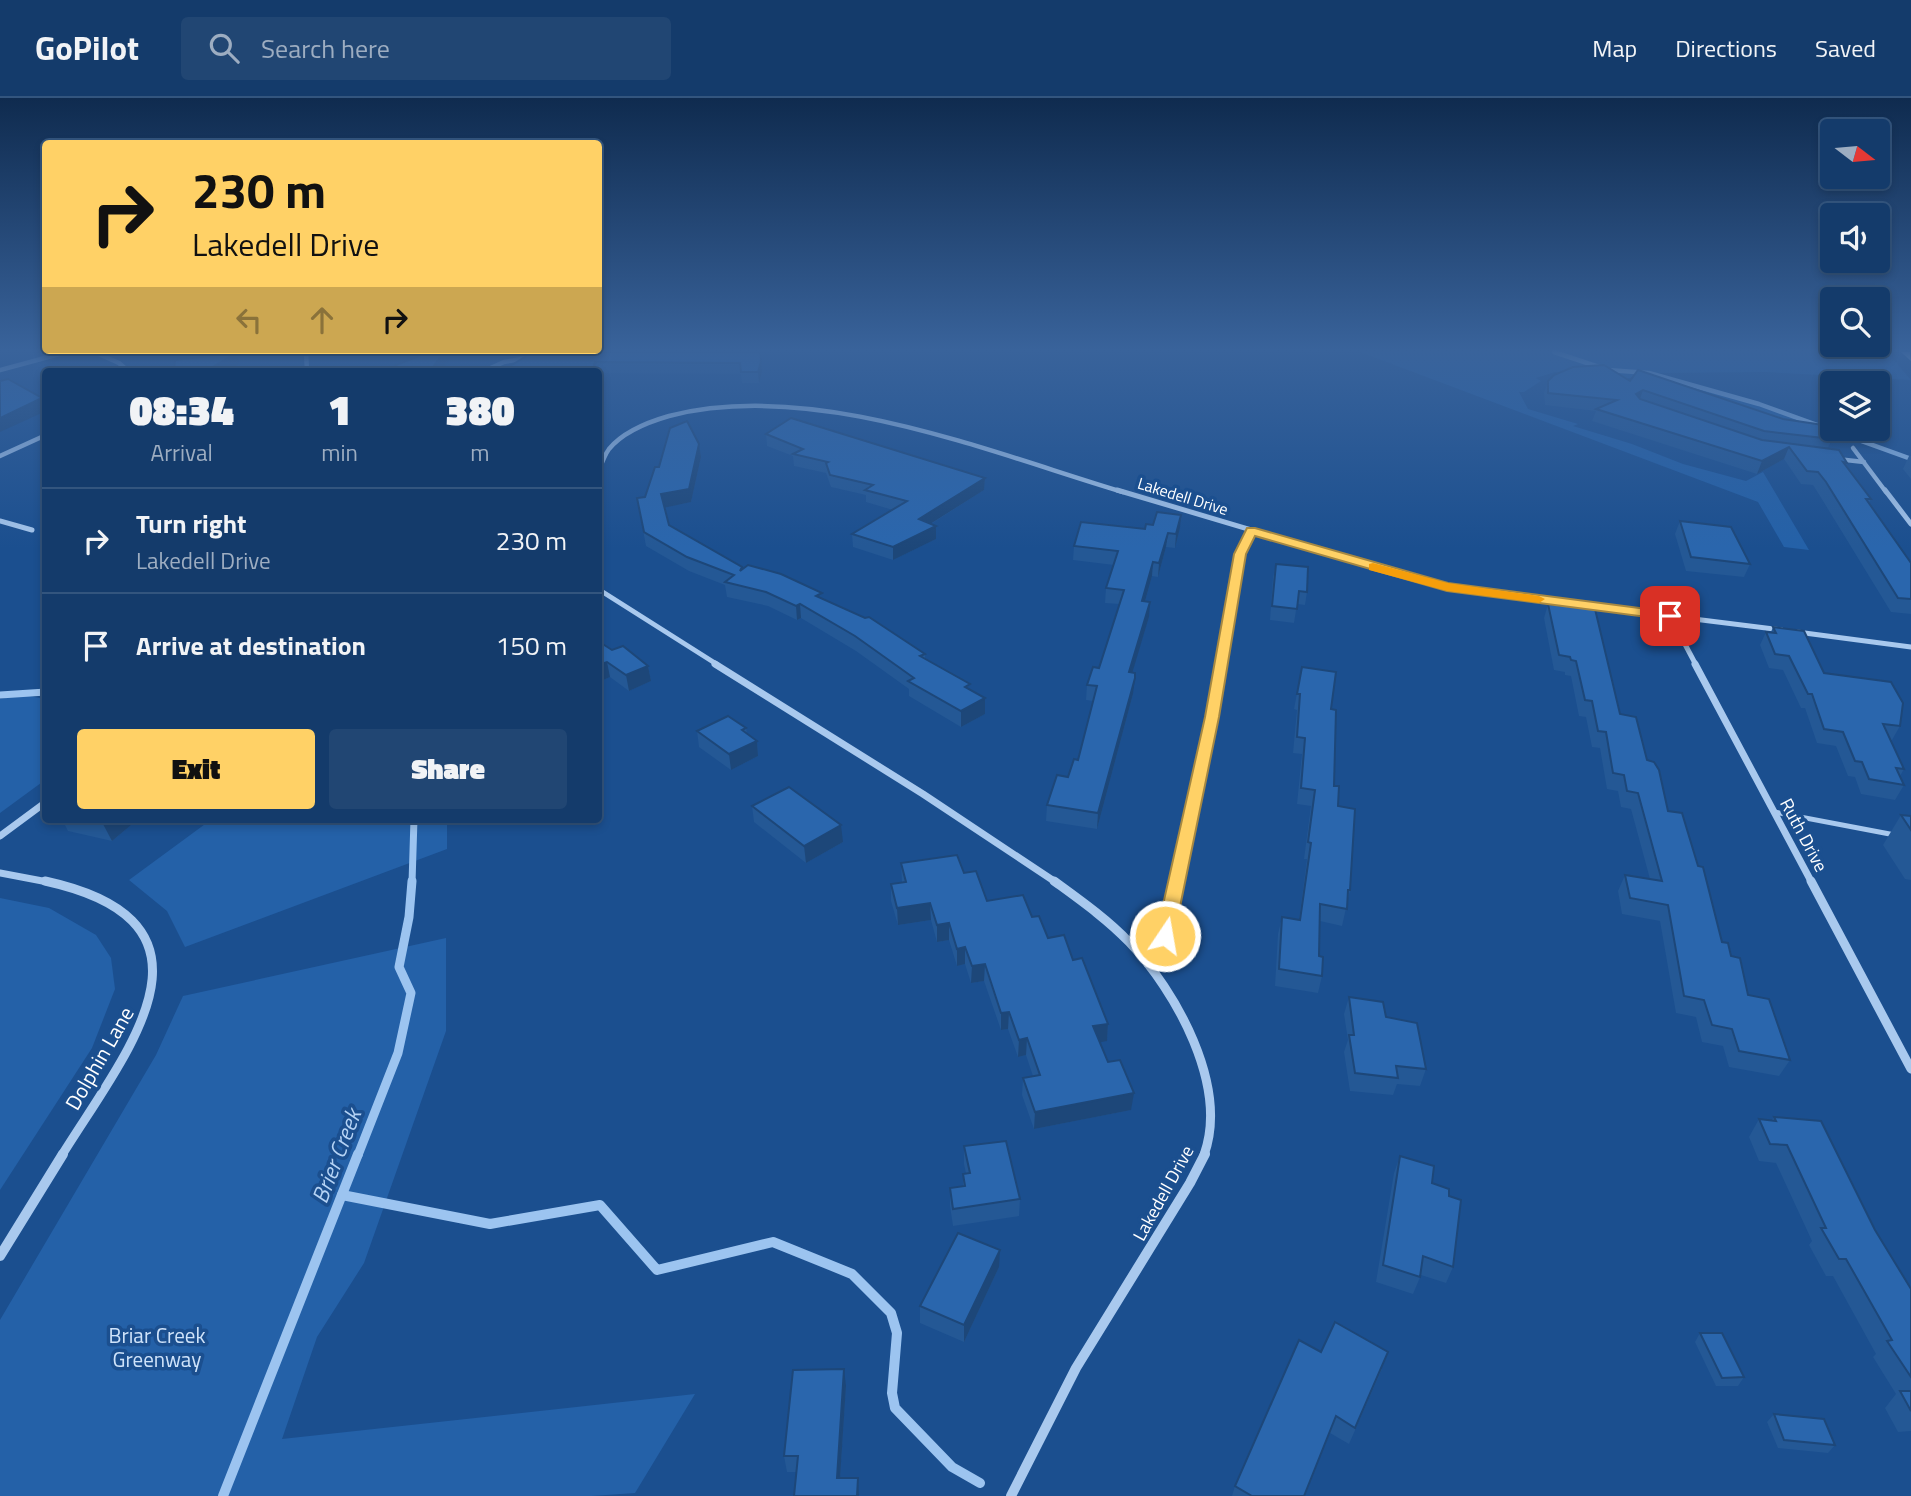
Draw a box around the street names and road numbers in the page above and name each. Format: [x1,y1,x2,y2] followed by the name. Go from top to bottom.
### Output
[1135,471,1231,521] street label: Lakedell Drive
[1773,793,1835,877] street label: Ruth Drive
[56,1000,142,1116] street label: Dolphin Lane
[1126,1140,1200,1246] street label: Lakedell Drive

